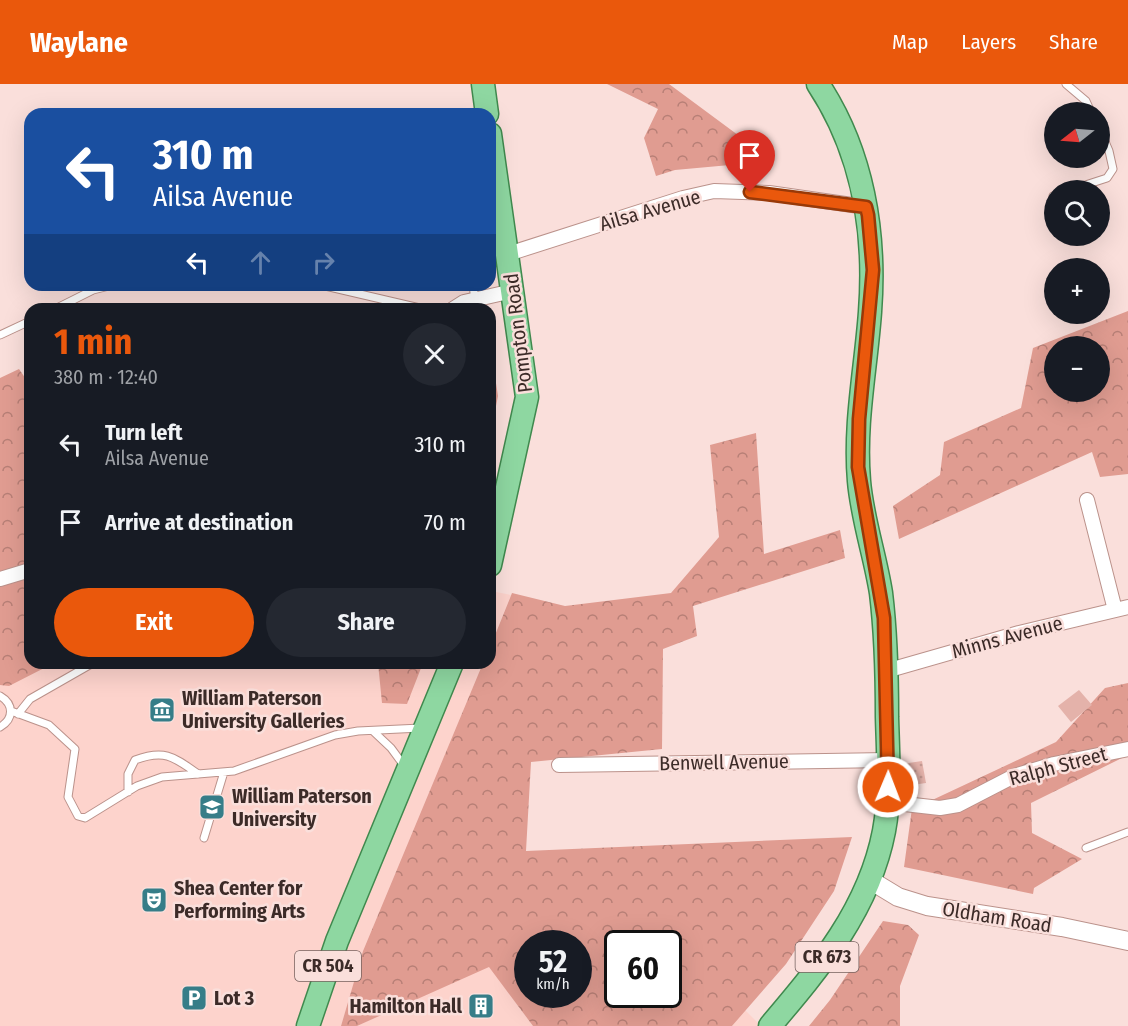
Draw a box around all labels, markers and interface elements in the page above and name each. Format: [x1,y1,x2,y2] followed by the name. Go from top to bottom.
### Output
[30,26,128,59] text: Waylane
[892,29,928,55] text: Map
[961,29,1016,55] text: Layers
[1049,29,1098,55] text: Share
[1044,102,1110,168] north arrow
[1044,102,1110,402] map controls
[153,130,254,180] text: 310 m
[724,130,775,192] pin
[54,132,132,210] icon: left
[733,139,766,172] icon: arrive
[1044,180,1110,246] button: search
[153,181,293,213] text: Ailsa Avenue
[597,184,703,236] street label: Ailsa Avenue
[181,246,214,279] icon: left
[244,246,277,279] icon: ahead
[307,246,340,279] icon: right
[1044,258,1110,324] button: +
[499,272,537,394] street label: Pompton Road
[54,320,132,364] text: 1 min
[403,323,466,386] button: close
[1044,336,1110,402] button: −
[54,365,158,389] text: 380 m · 12:40
[105,419,183,446] text: Turn left
[54,428,87,461] icon: left
[414,431,466,458] text: 310 m
[105,446,209,470] text: Ailsa Avenue
[54,506,87,539] icon: arrive
[105,509,293,536] text: Arrive at destination
[424,509,466,536] text: 70 m
[54,588,254,657] button: Exit
[266,588,466,657] button: Share
[949,611,1065,663] street label: Minns Avenue
[182,686,345,733] place label: William Paterson University Galleries
[147,695,177,725] museum icon: William Paterson University Galleries
[1006,741,1110,791] street label: Ralph Street
[659,749,789,775] street label: Benwell Avenue
[856,755,920,819] position arrow
[232,784,372,831] place label: William Paterson University
[197,792,227,822] school or university icon: William Paterson University
[174,876,305,923] place label: Shea Center for Performing Arts
[139,885,169,915] theatre icon: Shea Center for Performing Arts
[941,897,1053,937] street label: Oldham Road
[604,930,682,1008] speed limit sign: 60
[796,942,858,972] road number: CR 673
[539,944,567,980] text: 52
[295,951,361,981] road number: CR 504
[536,975,570,993] text: km/h
[179,983,209,1013] parking icon: Lot 3
[214,986,254,1010] place label: Lot 3
[466,991,496,1021] building icon: Hamilton Hall
[349,994,463,1018] place label: Hamilton Hall

